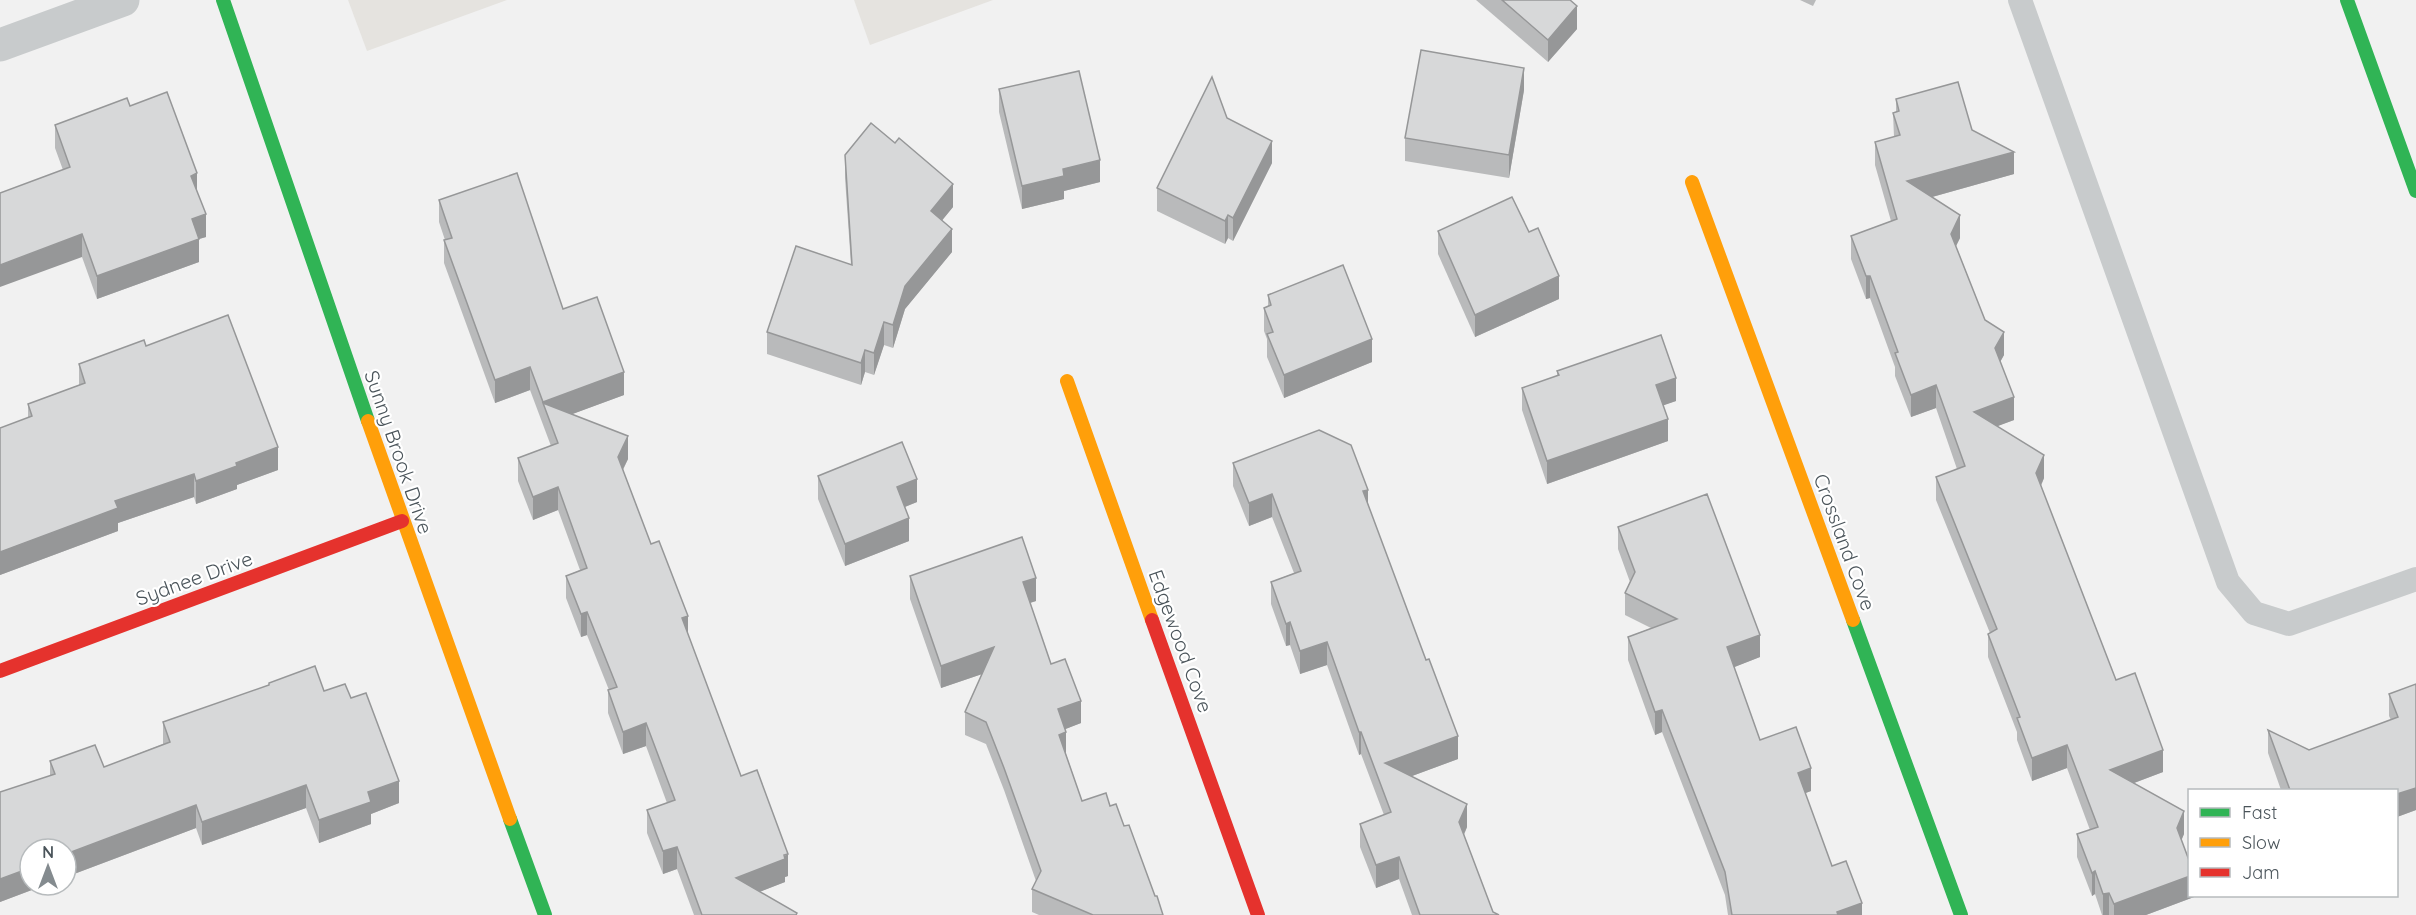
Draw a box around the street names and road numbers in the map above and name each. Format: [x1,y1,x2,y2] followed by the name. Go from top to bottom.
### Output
[359,367,439,537] street label: Sunny Brook Drive
[1809,470,1881,614] street label: Crossland Cove
[132,545,256,611] street label: Sydnee Drive
[1144,566,1218,716] street label: Edgewood Cove

